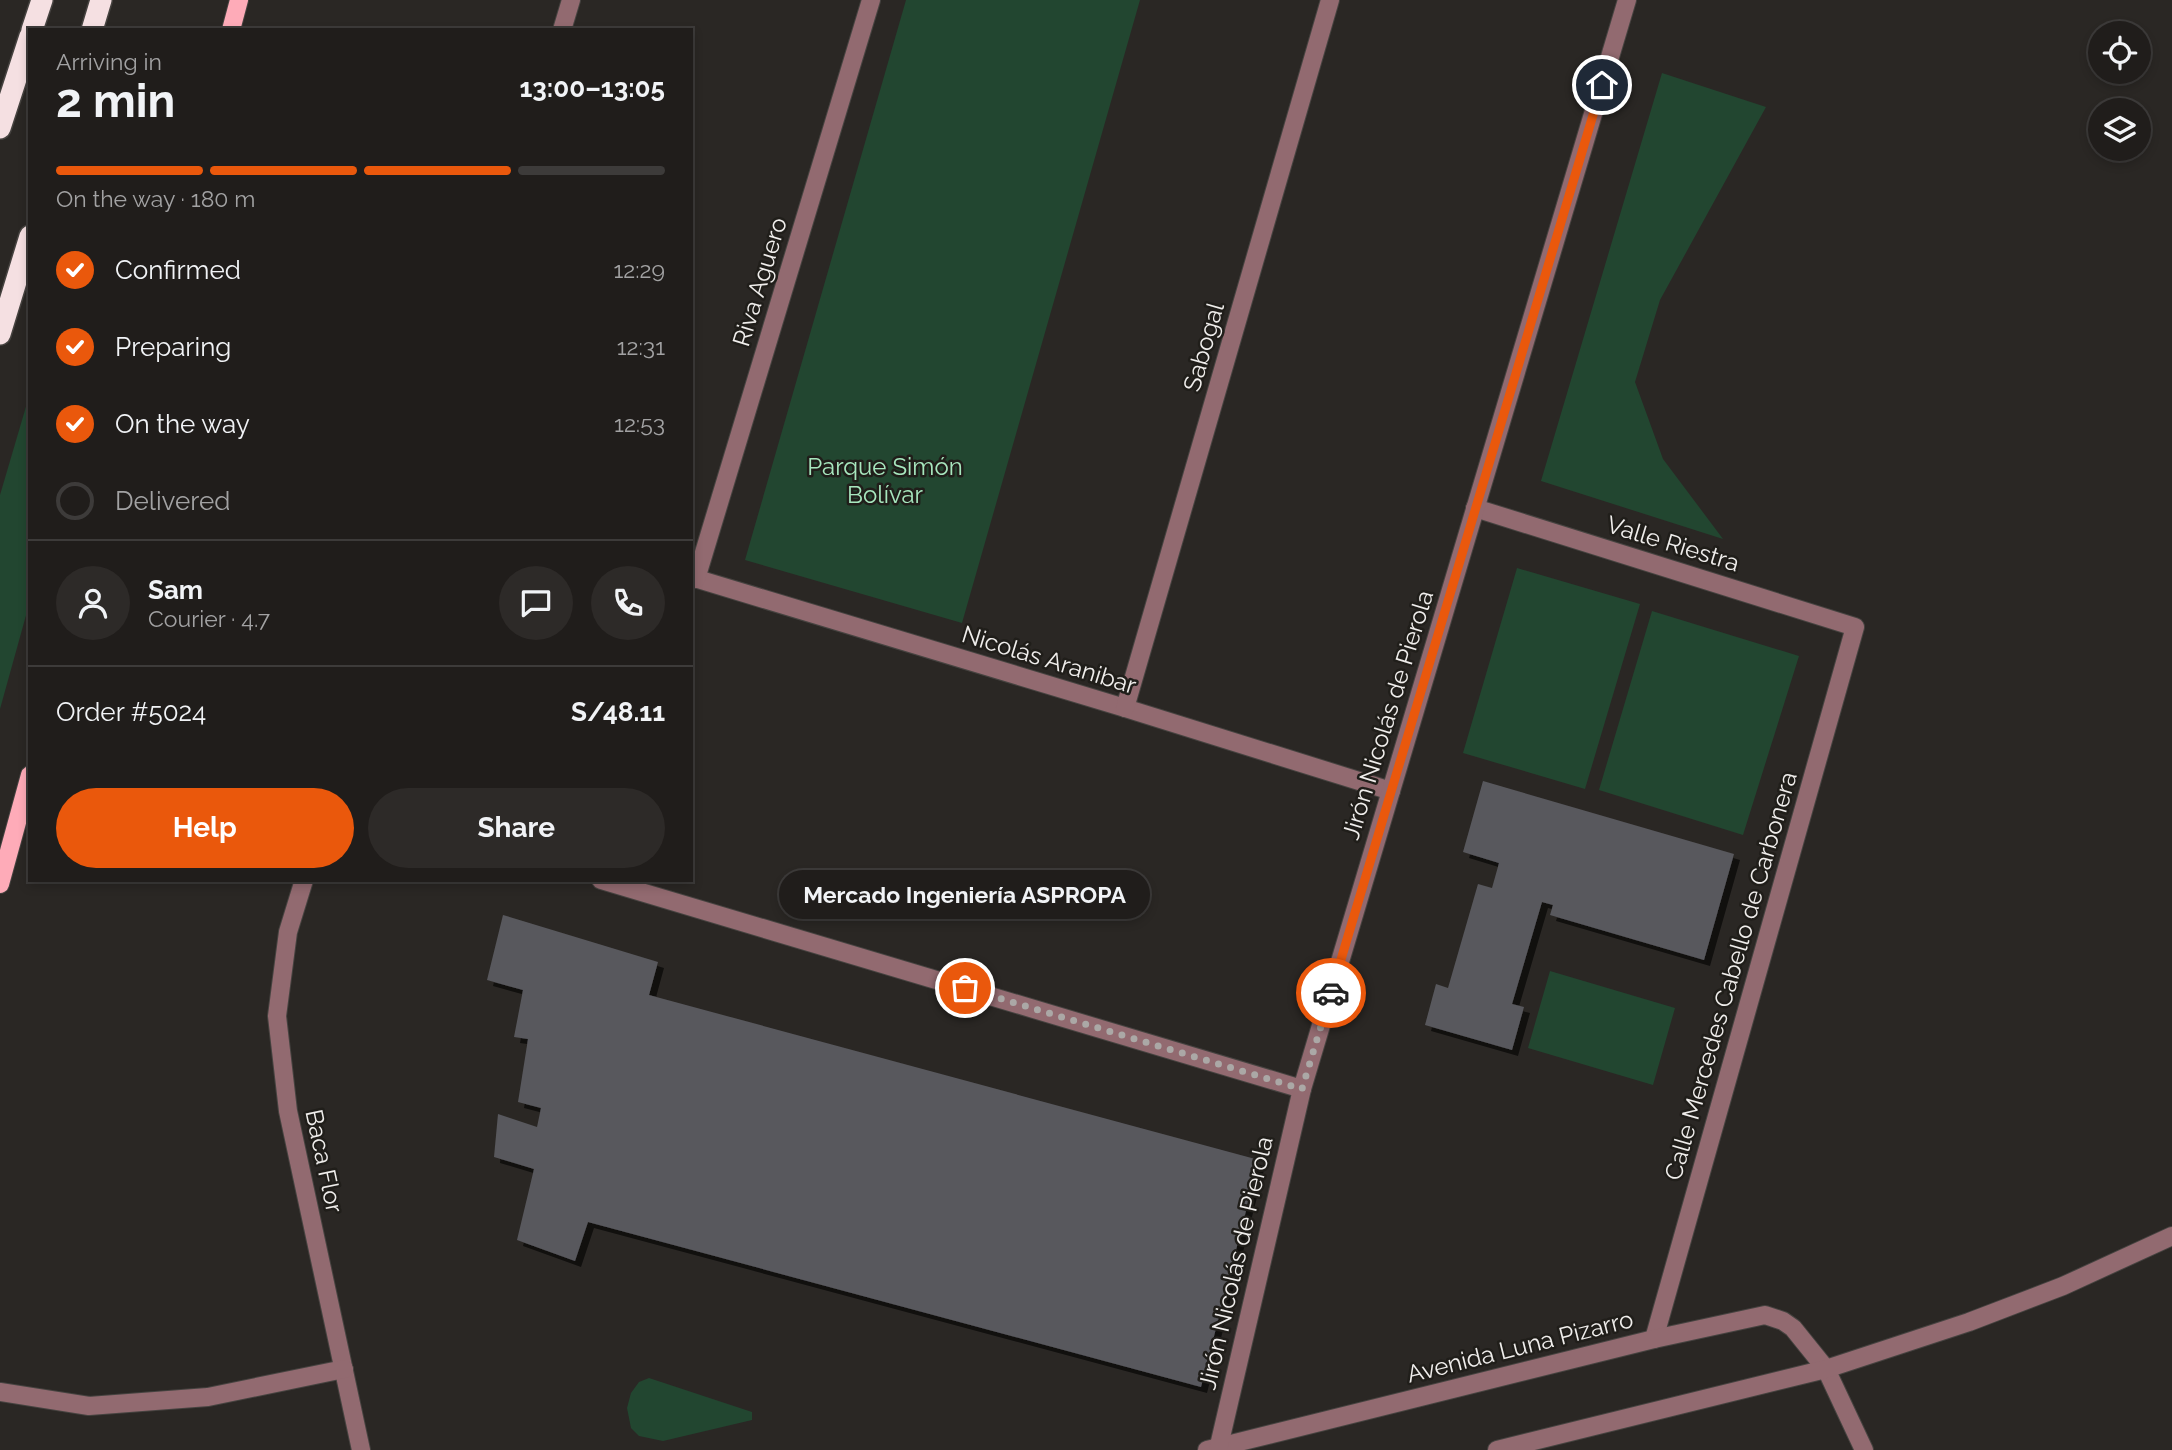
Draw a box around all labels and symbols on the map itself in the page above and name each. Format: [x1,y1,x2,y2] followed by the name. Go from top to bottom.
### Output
[1572,55,1632,115] pin
[726,214,793,350] street label: Riva Aguero
[1177,299,1230,395] street label: Sabogal
[807,452,963,509] park label: Parque Simón Bolívar
[1603,510,1743,577] street label: Valle Riestra
[1336,587,1439,843] street label: Jirón Nicolás de Pierola
[958,619,1140,700] street label: Nicolás Aranibar
[1658,768,1803,1183] street label: Calle Mercedes Cabello de Carbonera
[780,869,1150,918] callout: Mercado Ingeniería ASPROPA
[935,958,995,1018] pin
[1296,958,1366,1028] courier
[299,1107,350,1216] street label: Baca Flor
[1192,1133,1279,1392] street label: Jirón Nicolás de Pierola
[1404,1304,1636,1389] street label: Avenida Luna Pizarro

